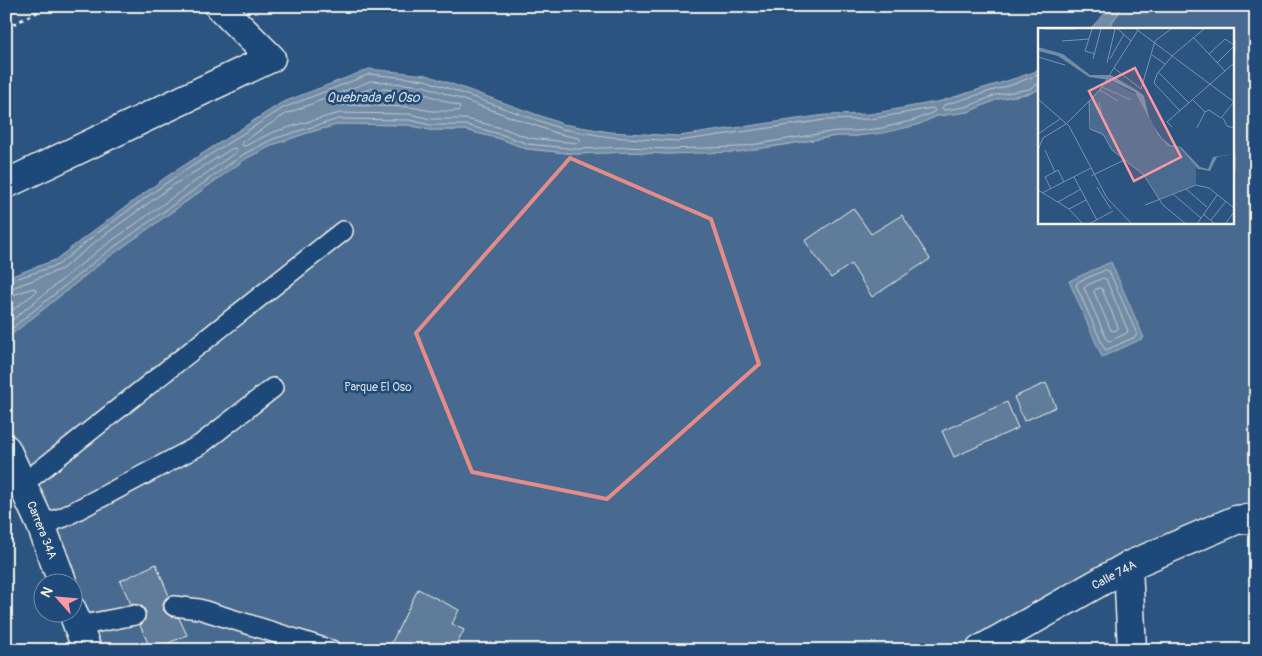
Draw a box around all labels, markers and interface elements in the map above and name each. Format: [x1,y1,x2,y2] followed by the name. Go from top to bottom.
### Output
[1038,28,1234,224] inset map
[326,89,421,106] water label: Quebrada el Oso
[344,380,412,395] park label: Parque El Oso
[23,499,60,562] street label: Carrera 34A
[1089,557,1139,593] street label: Calle 74A
[32,574,82,624] north arrow
[37,584,57,600] text: N

